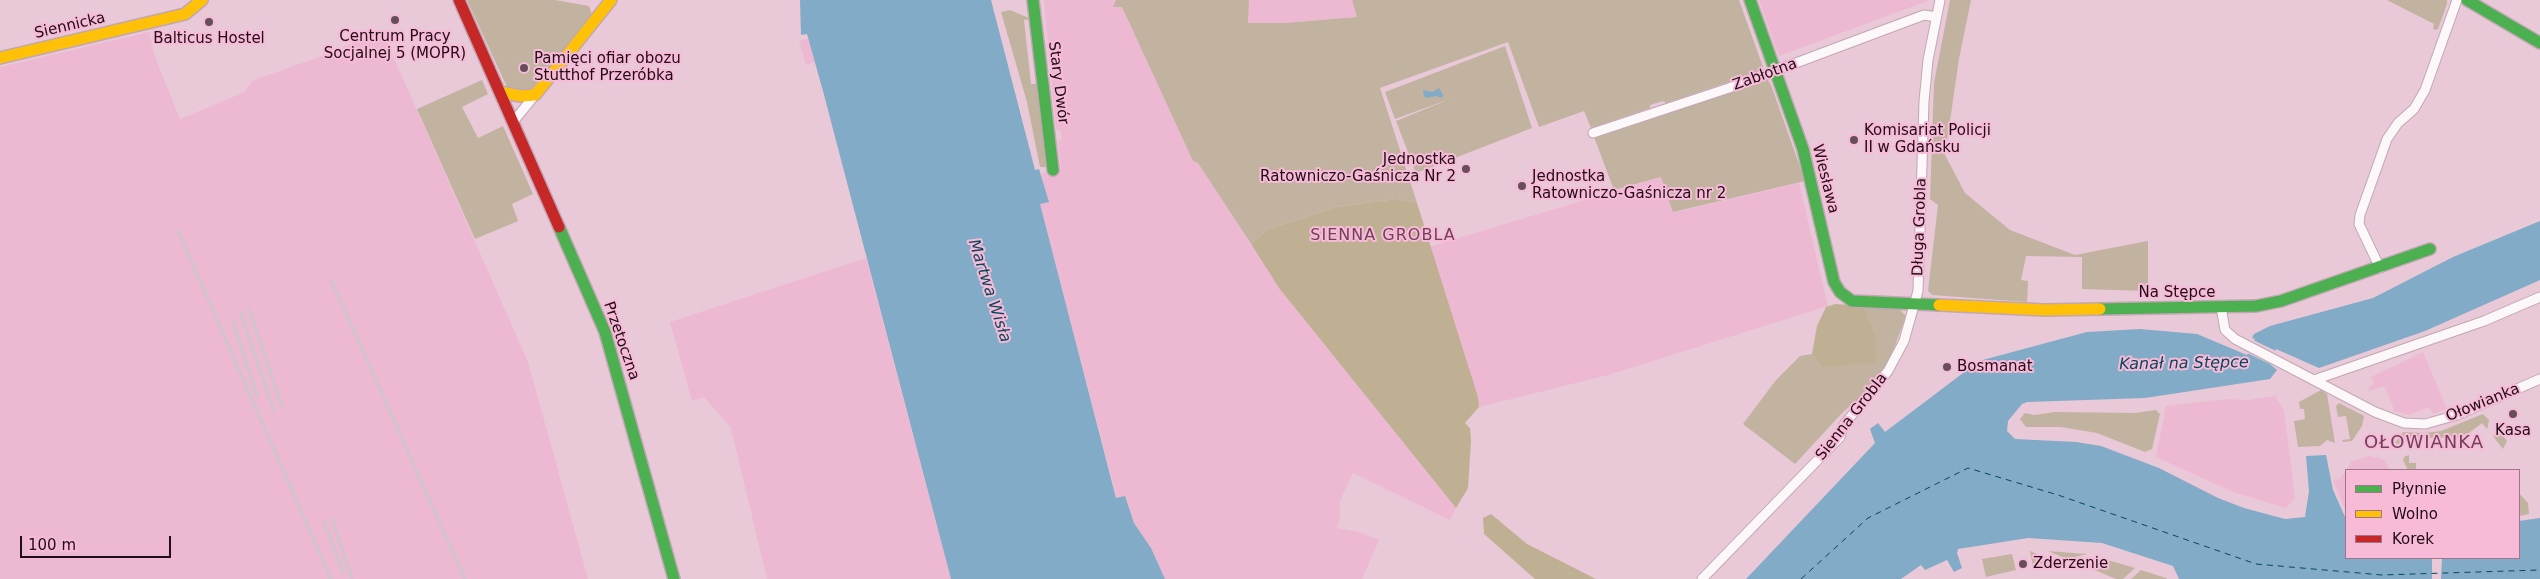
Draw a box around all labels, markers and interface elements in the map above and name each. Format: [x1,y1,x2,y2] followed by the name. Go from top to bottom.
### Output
[33,9,107,43] street label: Siennicka
[389,14,401,26] marker: Centrum Pracy Socjalnej 5 (MOPR)
[203,16,215,28] marker: Balticus Hostel
[324,28,466,63] place label: Centrum Pracy Socjalnej 5 (MOPR)
[153,30,265,48] place label: Balticus Hostel
[1044,40,1072,126] street label: Stary Dwór
[534,50,681,85] place label: Pamięci ofiar obozu Stutthof Przeróbka
[1730,55,1800,95] street label: Zabłotna
[518,62,530,74] marker: Pamięci ofiar obozu Stutthof Przeróbka
[1864,122,1991,157] place label: Komisariat Policji II w Gdańsku
[1848,134,1860,146] marker: Komisariat Policji II w Gdańsku
[1808,143,1842,215] street label: Wiesława
[1260,151,1456,186] place label: Jednostka Ratowniczo-Gaśnicza Nr 2
[1460,163,1472,175] marker: Jednostka Ratowniczo-Gaśnicza Nr 2
[1532,168,1726,203] place label: Jednostka Ratowniczo-Gaśnicza nr 2
[1909,178,1931,276] street label: Długa Grobla
[1516,180,1528,192] marker: Jednostka Ratowniczo-Gaśnicza nr 2
[1309,226,1457,246] district label: SIENNA GROBLA
[963,237,1015,345] water label: Martwa Wisła
[2139,284,2215,302] street label: Na Stępce
[599,299,643,383] street label: Przetoczna
[2119,353,2249,375] water label: Kanał na Stępce
[1957,358,2033,376] place label: Bosmanat
[1941,361,1953,373] marker: Bosmanat
[1812,370,1892,464] street label: Sienna Grobla
[2443,380,2523,426] street label: Ołowianka
[2507,408,2519,420] marker: Kasa
[2495,422,2531,440] place label: Kasa
[2363,432,2485,454] district label: OŁOWIANKA
[2345,469,2520,559] legend
[2392,480,2447,498] text: Płynnie
[2392,505,2438,523] text: Wolno
[22,526,174,558] scale bar
[2392,530,2434,548] text: Korek
[28,536,76,554] text: 100 m
[2033,555,2108,573] place label: Zderzenie
[2017,558,2029,570] marker: Zderzenie

